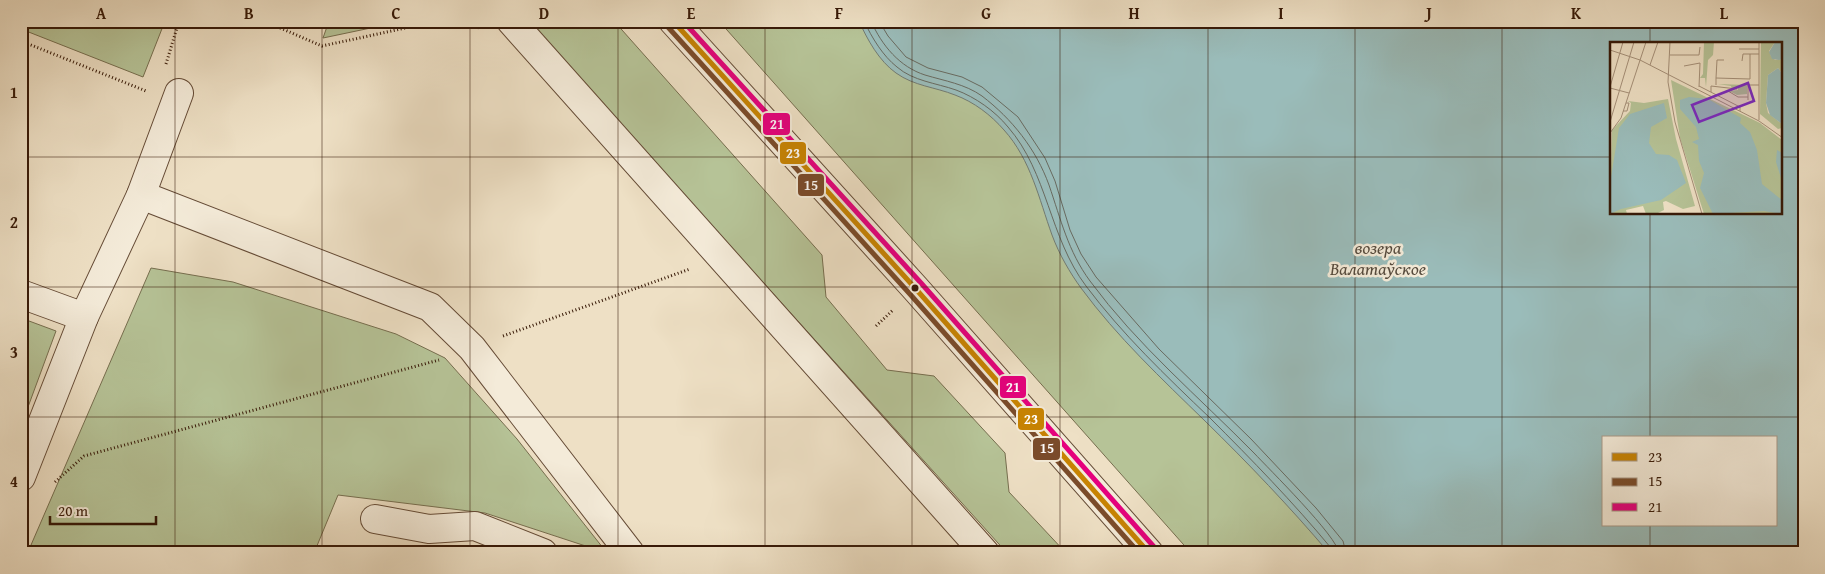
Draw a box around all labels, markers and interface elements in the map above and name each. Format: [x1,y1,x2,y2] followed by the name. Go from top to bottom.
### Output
[96,1,107,25] text: A
[244,1,254,25] text: B
[391,1,401,25] text: C
[539,1,549,25] text: D
[687,1,696,25] text: E
[835,1,843,25] text: F
[981,1,991,25] text: G
[1128,1,1140,25] text: H
[1278,1,1284,25] text: I
[1423,1,1432,25] text: J
[1571,1,1582,25] text: K
[1720,1,1729,25] text: L
[1610,42,1782,215] inset map
[10,80,18,104] text: 1
[762,112,791,136] line badge: 21
[770,114,784,134] text: 21
[779,141,807,165] line badge: 23
[786,143,800,163] text: 23
[797,173,825,197] line badge: 15
[804,175,818,195] text: 15
[10,210,18,234] text: 2
[1329,234,1426,282] water label: возера Валатаўское
[910,283,920,293] unlabelled marker
[10,340,18,364] text: 3
[999,375,1027,399] line badge: 21
[1006,377,1020,397] text: 21
[1017,407,1045,431] line badge: 23
[1024,409,1038,429] text: 23
[1602,436,1778,526] legend
[1032,437,1061,461] line badge: 15
[1040,438,1054,458] text: 15
[1648,446,1662,467] text: 23
[10,469,18,493] text: 4
[1648,470,1662,491] text: 15
[50,494,156,526] scale bar
[1648,496,1662,517] text: 21
[58,500,89,521] text: 20 m

